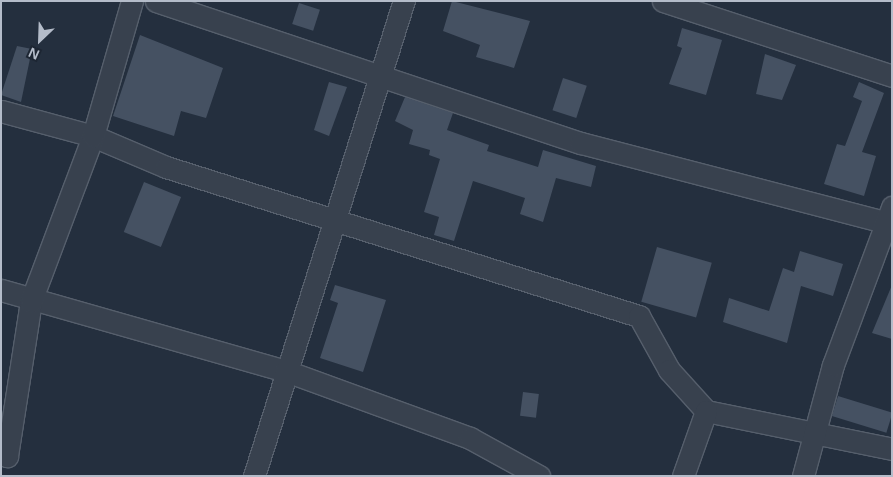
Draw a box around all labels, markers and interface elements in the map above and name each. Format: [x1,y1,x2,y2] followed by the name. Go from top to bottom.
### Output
[15,15,65,65] north arrow
[26,44,42,63] text: N

